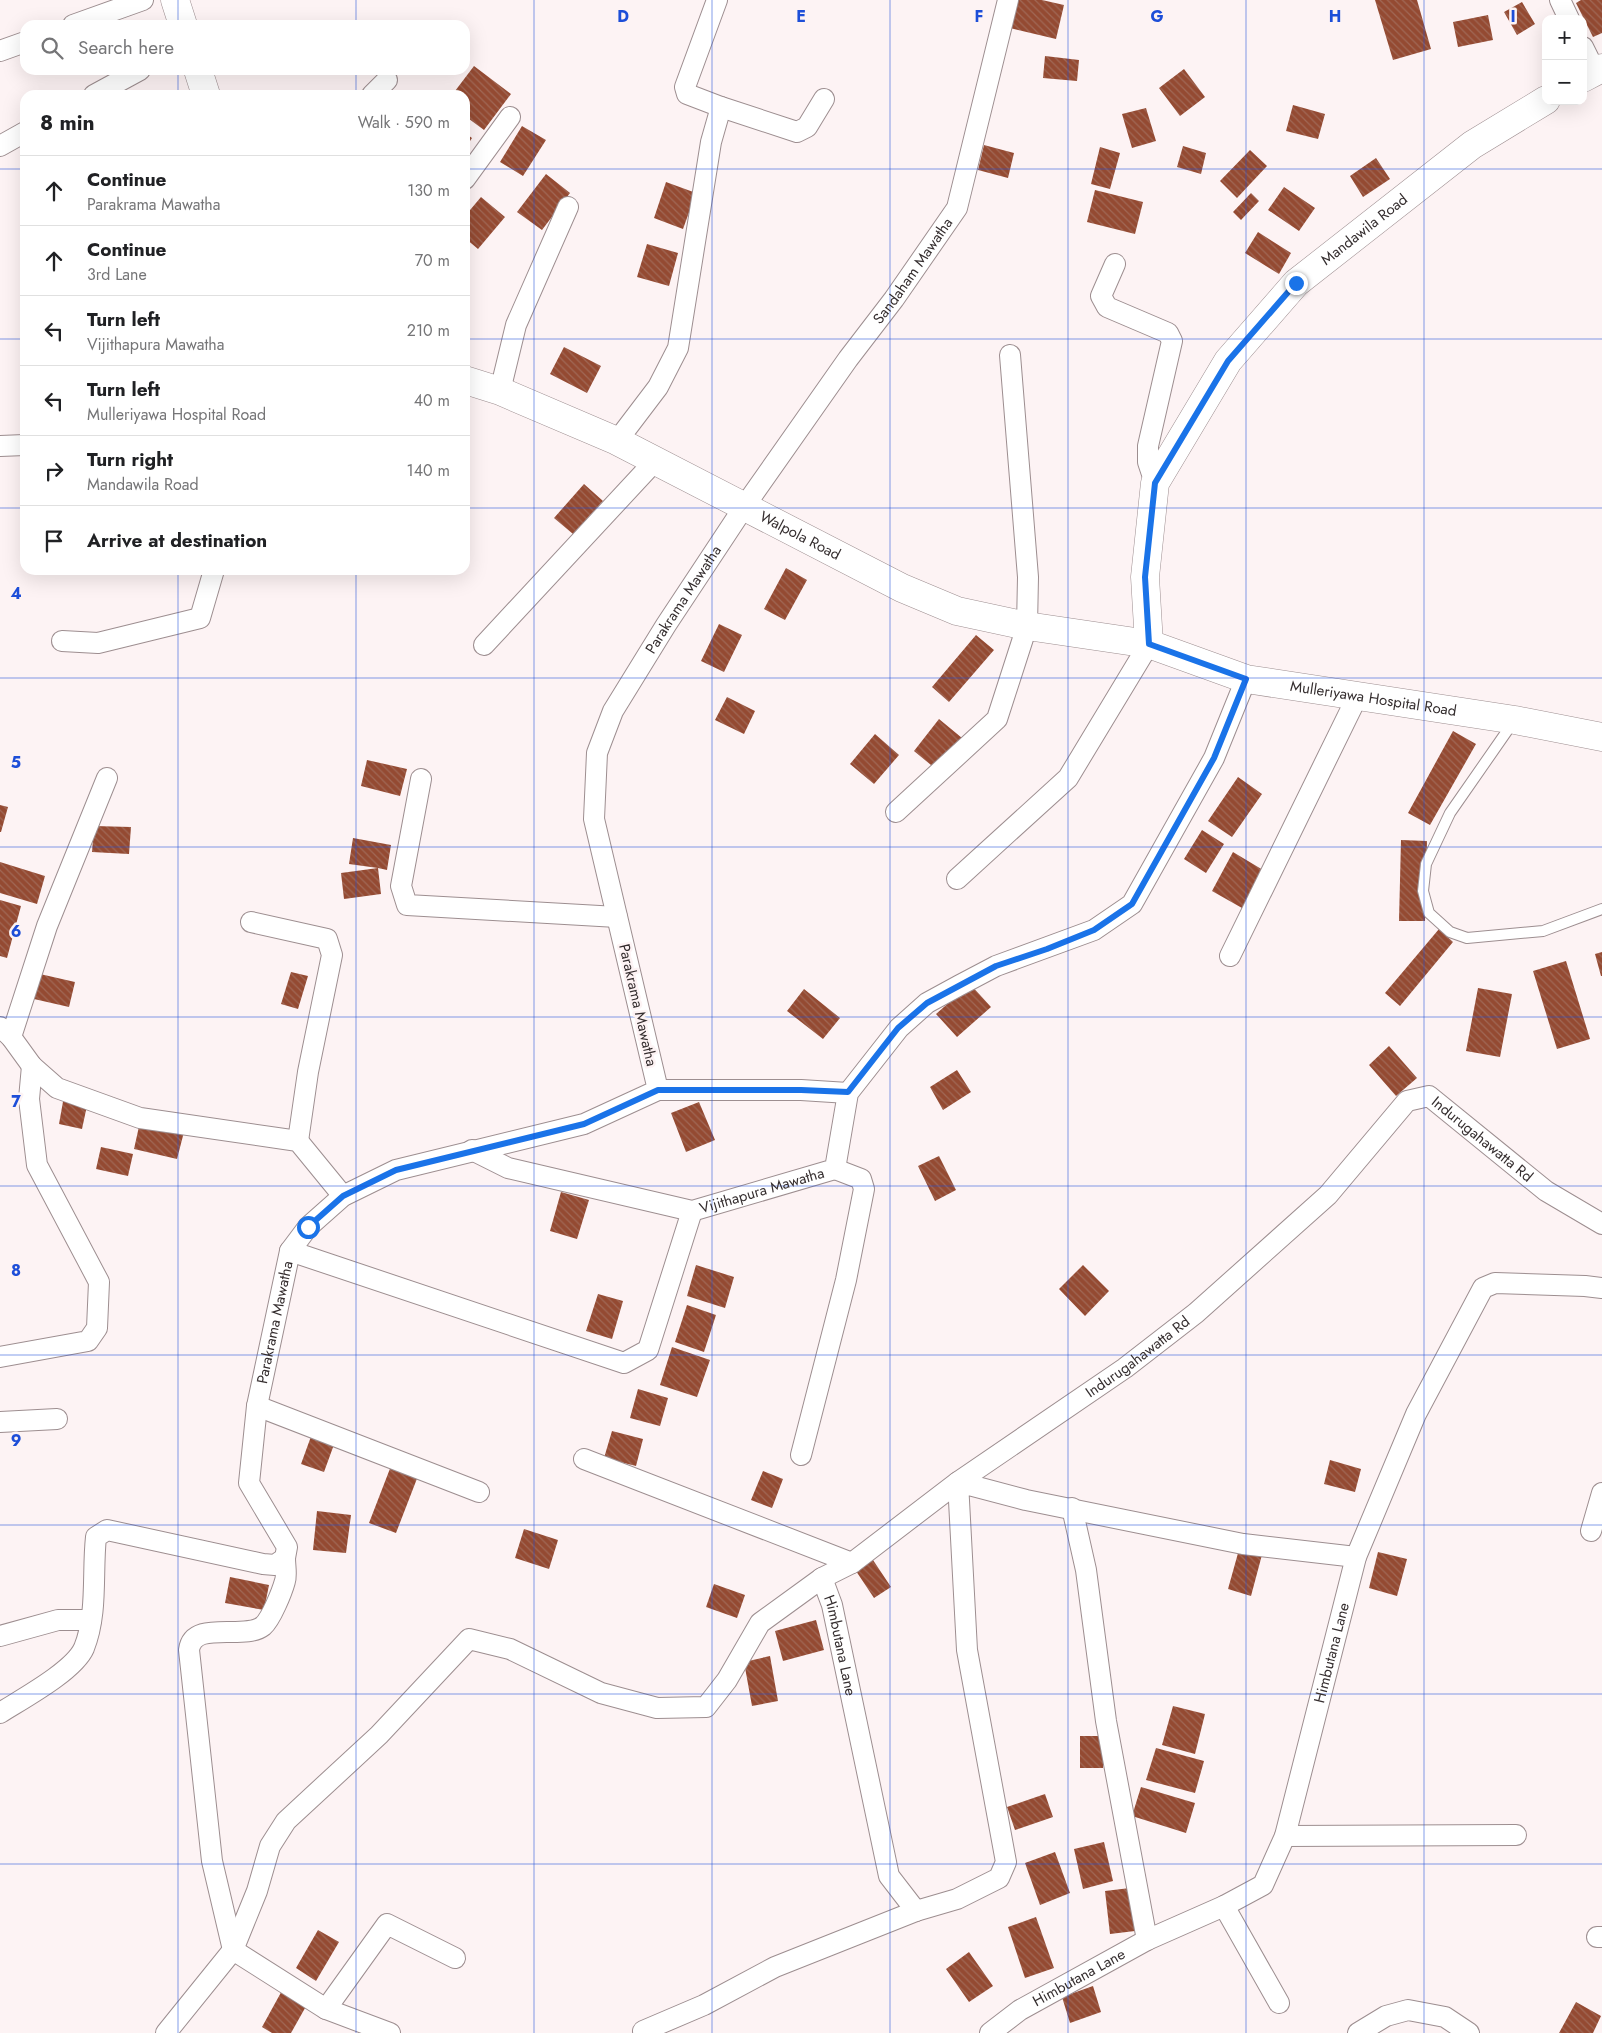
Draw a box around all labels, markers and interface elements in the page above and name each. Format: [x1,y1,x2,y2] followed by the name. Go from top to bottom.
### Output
[617,5,629,28] text: D
[796,5,806,28] text: E
[975,5,983,28] text: F
[1150,5,1164,28] text: G
[1329,5,1341,28] text: H
[1510,5,1516,28] text: I
[1542,15,1587,105] map controls
[1542,15,1587,60] button: +
[20,20,470,75] search box
[38,34,66,62] icon: search
[78,34,174,61] text: Search here
[1542,60,1587,105] button: −
[40,108,95,138] text: 8 min
[358,111,450,134] text: Walk · 590 m
[87,166,166,193] text: Continue
[40,177,68,205] icon: ahead
[407,179,450,202] text: 130 m
[1316,189,1412,270] street label: Mandawila Road
[87,193,220,216] text: Parakrama Mawatha
[868,213,958,329] street label: Sandaham Mawatha
[87,236,166,263] text: Continue
[40,247,68,275] icon: ahead
[415,249,450,272] text: 70 m
[87,263,147,286] text: 3rd Lane
[1285,272,1308,295] route end
[87,306,160,333] text: Turn left
[40,317,68,345] icon: left
[407,319,450,342] text: 210 m
[87,333,224,356] text: Vijithapura Mawatha
[87,376,160,403] text: Turn left
[40,387,68,415] icon: left
[414,389,450,412] text: 40 m
[87,403,266,426] text: Mulleriyawa Hospital Road
[87,446,173,473] text: Turn right
[40,457,68,485] icon: right
[407,459,450,482] text: 140 m
[87,473,199,496] text: Mandawila Road
[756,505,844,565] street label: Walpola Road
[40,527,68,555] icon: arrive
[87,527,267,554] text: Arrive at destination
[640,541,727,658] street label: Parakrama Mawatha
[10,582,22,605] text: 4
[1289,675,1458,722] street label: Mulleriyawa Hospital Road
[11,751,21,774] text: 5
[11,920,21,943] text: 6
[613,942,663,1068] street label: Parakrama Mawatha
[11,1090,21,1113] text: 7
[1427,1091,1538,1187] street label: Indurugahawatta Rd
[697,1162,827,1219] street label: Vijithapura Mawatha
[297,1216,320,1239] route start
[11,1259,21,1282] text: 8
[251,1259,299,1386] street label: Parakrama Mawatha
[1081,1311,1194,1403] street label: Indurugahawatta Rd
[11,1429,21,1452] text: 9
[818,1592,862,1698] street label: Himbutana Lane
[1308,1600,1355,1705] street label: Himbutana Lane
[1028,1943,1129,2012] street label: Himbutana Lane

